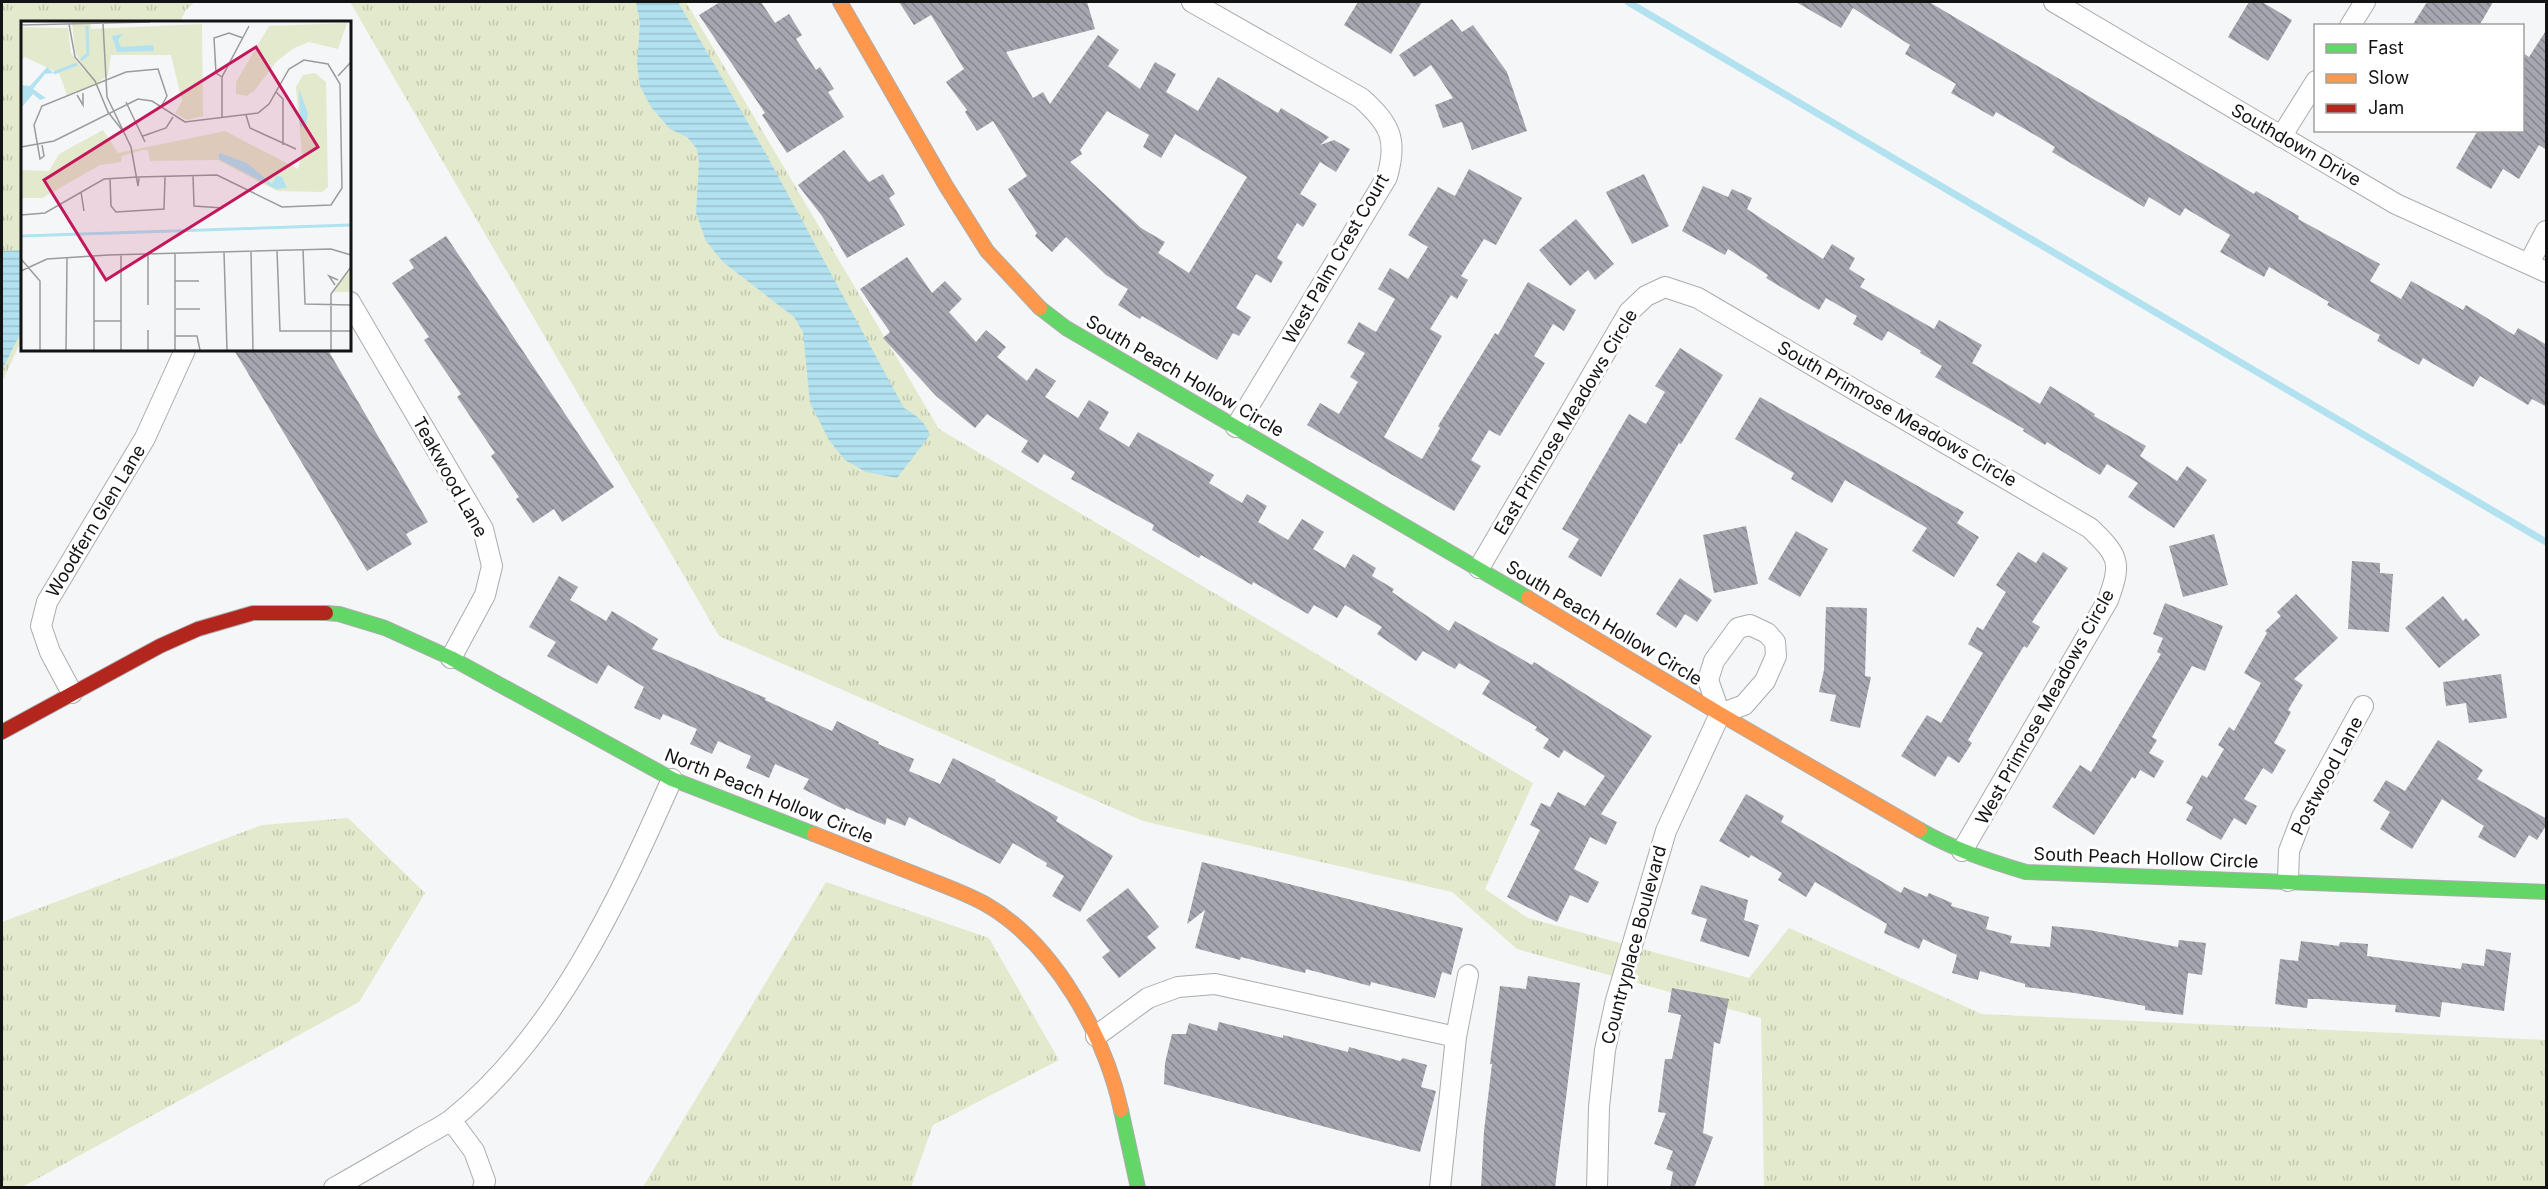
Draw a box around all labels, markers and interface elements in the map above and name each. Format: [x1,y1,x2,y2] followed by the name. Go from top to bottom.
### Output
[21,21,351,351] inset map
[2314,24,2524,132] legend
[2368,37,2404,58] text: Fast
[2368,67,2409,88] text: Slow
[2368,97,2404,118] text: Jam
[2228,99,2365,190] street label: Southdown Drive
[1278,170,1393,347] street label: West Palm Crest Court
[1490,305,1641,538] street label: East Primrose Meadows Circle
[1083,310,1288,441] street label: South Peach Hollow Circle
[1774,336,2021,491] street label: South Primrose Meadows Circle
[409,413,492,541] street label: Teakwood Lane
[42,441,149,601] street label: Woodfern Glen Lane
[1502,556,1706,690] street label: South Peach Hollow Circle
[1971,585,2118,828] street label: West Primrose Meadows Circle
[2286,713,2367,839] street label: Postwood Lane
[662,744,877,847] street label: North Peach Hollow Circle
[1597,843,1670,1047] street label: Countryplace Boulevard
[2033,843,2259,872] street label: South Peach Hollow Circle

